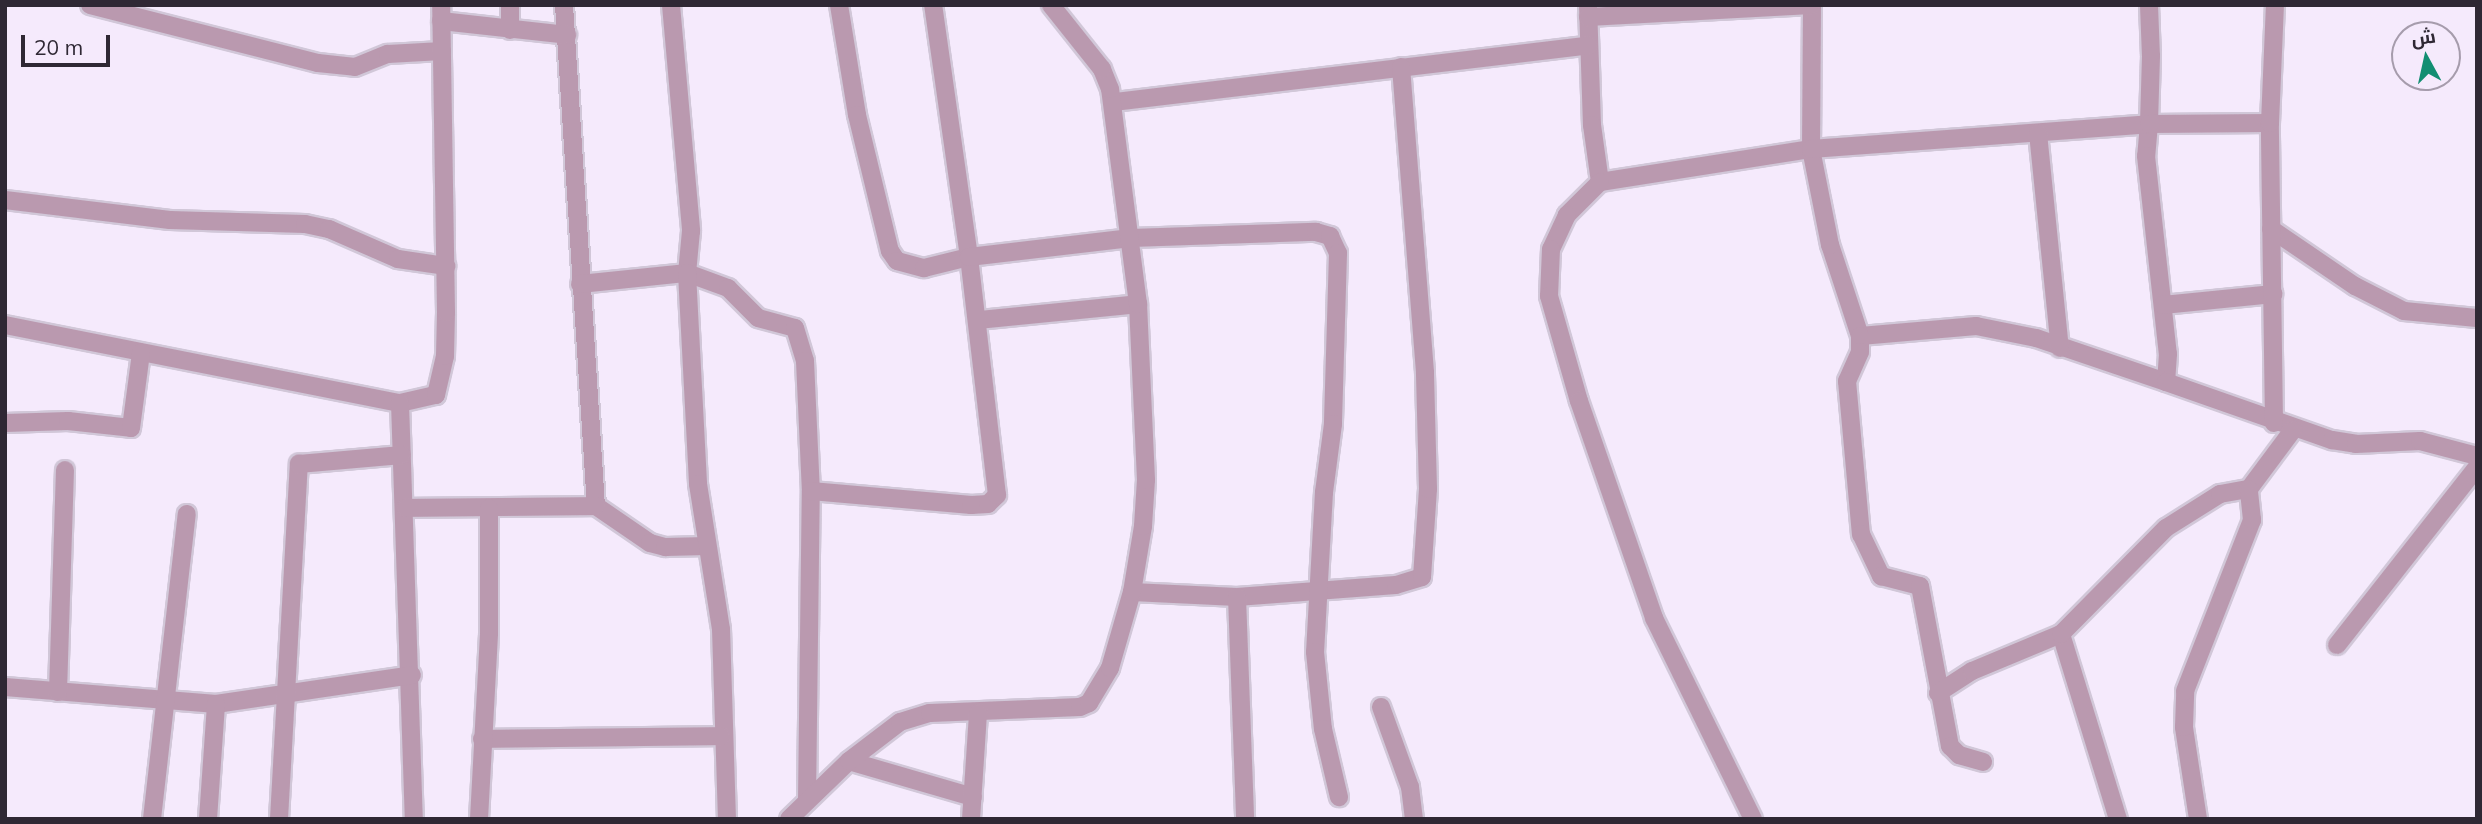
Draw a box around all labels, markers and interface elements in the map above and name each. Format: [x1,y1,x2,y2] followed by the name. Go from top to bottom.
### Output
[24,21,114,65] scale bar
[2391,21,2461,91] north arrow
[2410,24,2437,51] text: ش
[34,34,83,60] text: 20 m

